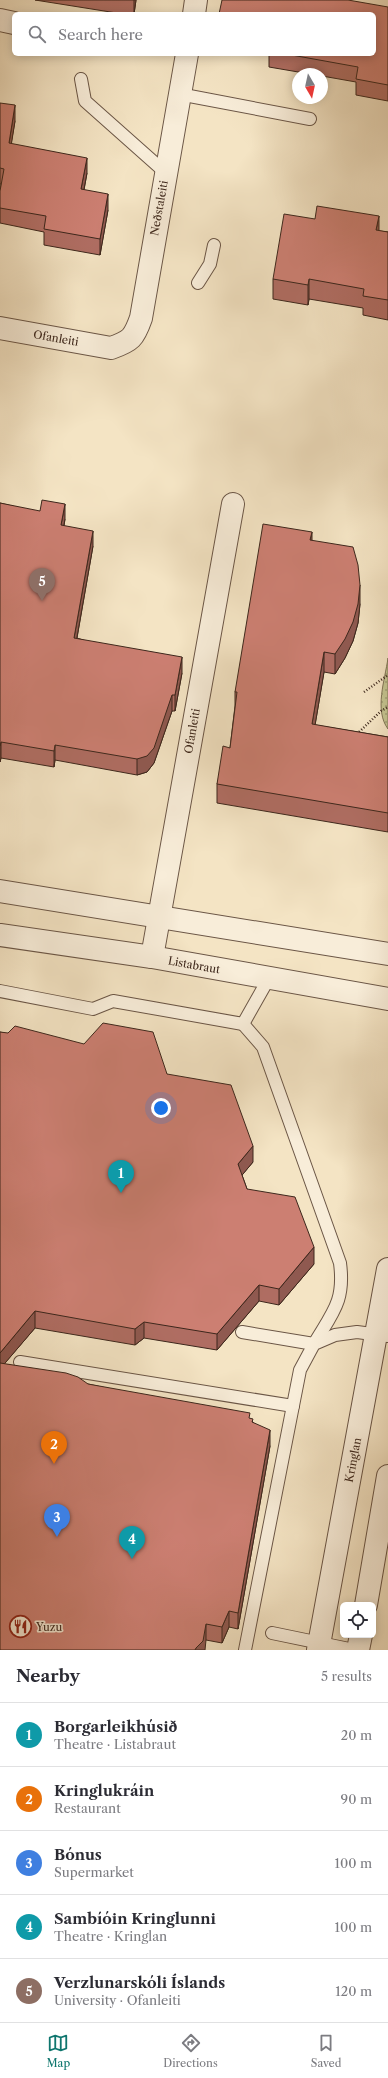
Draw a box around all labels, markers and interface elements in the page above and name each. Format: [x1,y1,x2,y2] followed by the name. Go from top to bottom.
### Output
[12,12,376,56] search box
[26,23,48,45] icon: search
[58,25,143,44] text: Search here
[292,68,328,104] north arrow
[147,179,171,237] street label: Neðstaleiti
[32,327,80,349] street label: Ofanleiti
[29,568,55,601] pin: 5
[181,707,203,755] street label: Ofanleiti
[167,954,221,976] street label: Listabraut
[151,1098,171,1118] your location
[108,1160,134,1193] pin: 1
[41,1431,67,1464] pin: 2
[342,1436,364,1484] street label: Kringlan
[44,1504,70,1537] pin: 3
[119,1526,145,1559] pin: 4
[340,1602,376,1638] map controls
[340,1602,376,1638] button: locate
[8,1614,34,1640] restaurant icon: Yuzu
[35,1620,62,1634] place label: Yuzu
[16,1666,80,1686] text: Nearby
[321,1668,372,1684] text: 5 results
[54,1717,178,1736] text: Borgarleikhúsið
[26,1727,32,1743] text: 1
[341,1727,372,1743] text: 20 m
[54,1736,176,1752] text: Theatre · Listabraut
[54,1781,154,1800] text: Kringlukráin
[25,1791,33,1807] text: 2
[341,1791,372,1807] text: 90 m
[54,1800,121,1816] text: Restaurant
[54,1845,102,1864] text: Bónus
[25,1855,33,1871] text: 3
[334,1855,372,1871] text: 100 m
[54,1864,134,1880] text: Supermarket
[54,1909,216,1928] text: Sambíóin Kringlunni
[25,1919,33,1935] text: 4
[334,1919,372,1935] text: 100 m
[54,1928,167,1944] text: Theatre · Kringlan
[54,1973,225,1992] text: Verzlunarskóli Íslands
[25,1983,33,1999] text: 5
[335,1983,372,1999] text: 120 m
[54,1992,181,2008] text: University · Ofanleiti
[47,2032,70,2070] tab: Map
[163,2032,218,2070] tab: Directions
[311,2032,341,2070] tab: Saved

